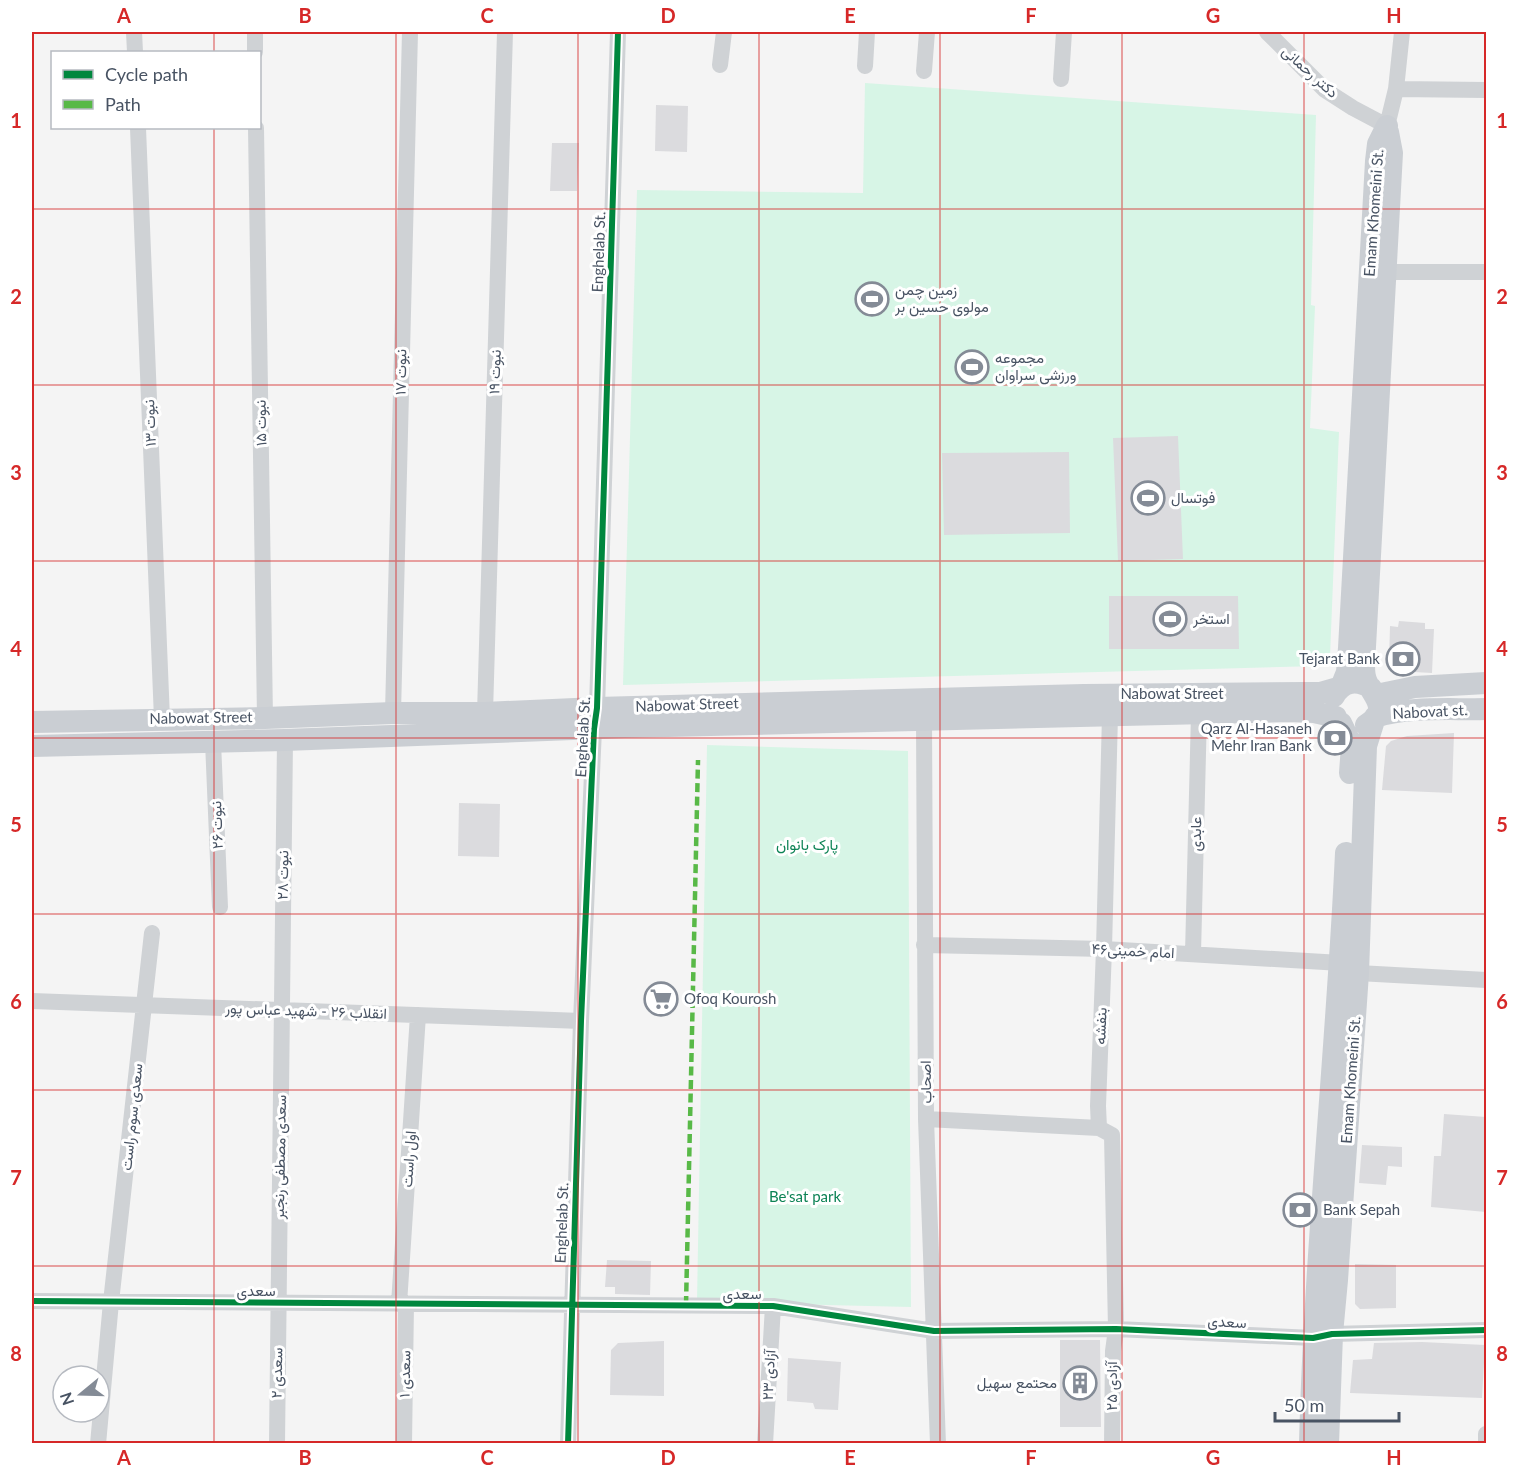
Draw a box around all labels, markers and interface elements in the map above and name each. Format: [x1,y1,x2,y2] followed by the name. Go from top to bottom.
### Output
[116,3,131,27] text: A
[298,3,312,27] text: B
[480,3,494,27] text: C
[660,3,676,27] text: D
[844,3,856,27] text: E
[1025,3,1037,27] text: F
[1206,3,1220,27] text: G
[1386,3,1402,27] text: H
[1278,41,1342,103] street label: دکتر رحمانی
[51,51,261,129] legend
[105,63,188,85] text: Cycle path
[105,93,141,115] text: Path
[10,108,22,132] text: 1
[1496,108,1508,132] text: 1
[1360,149,1386,277] street label: Emam Khomeini St.
[588,211,608,293] street label: Enghelab St.
[894,280,989,317] place label: زمین چمن مولوی حسین بر
[854,281,890,317] sports icon: زمین چمن مولوی حسین بر
[10,284,22,308] text: 2
[1496,284,1508,308] text: 2
[995,348,1076,385] place label: مجموعه ورزشی سراوان
[391,349,410,395] street label: نبوت ۱۷
[484,349,505,395] street label: نبوت ۱۹
[954,349,990,385] sports icon: مجموعه ورزشی سراوان
[139,399,160,447] street label: نبوت ۱۳
[251,400,270,446] street label: نبوت ۱۵
[10,460,22,484] text: 3
[1496,460,1508,484] text: 3
[1130,480,1166,516] sports icon: فوتسال
[1171,488,1215,507] place label: فوتسال
[1152,601,1188,637] sports icon: استخر
[1192,609,1230,628] place label: استخر
[10,636,22,660] text: 4
[1496,636,1508,660] text: 4
[1385,641,1421,677] bank icon: Tejarat Bank
[1299,649,1380,667] place label: Tejarat Bank
[1120,684,1224,702] street label: Nabowat Street
[635,693,739,715] street label: Nabowat Street
[571,696,593,778] street label: Enghelab St.
[1392,700,1468,722] street label: Nabovat st.
[149,707,253,727] street label: Nabowat Street
[1201,719,1312,754] place label: Qarz Al-Hasaneh Mehr Iran Bank
[1317,720,1353,756] bank icon: Qarz Al-Hasaneh Mehr Iran Bank
[206,801,227,849] street label: نبوت ۲۶
[10,812,22,836] text: 5
[1496,812,1508,836] text: 5
[1186,816,1206,852] street label: عابدی
[776,835,838,855] park label: پارک بانوان
[273,850,292,900] street label: نبوت ۲۸
[1091,939,1175,963] street label: امام خمینی۴۶
[643,981,679,1017] supermarket icon: Ofoq Kourosh
[10,989,22,1013] text: 6
[684,989,776,1007] place label: Ofoq Kourosh
[1496,989,1508,1013] text: 6
[224,998,387,1024] street label: انقلاب ۲۶ - شهید عباس پور
[1090,1007,1111,1045] street label: بنفشه
[1337,1016,1363,1144] street label: Emam Khomeini St.
[916,1060,935,1104] street label: اصحاب
[116,1062,148,1171] street label: سعدی سوم راست
[269,1094,291,1220] street label: سعدی مصطفی رنجبر
[397,1130,420,1188] street label: اول راست
[10,1165,22,1189] text: 7
[1496,1165,1508,1189] text: 7
[551,1182,571,1264] street label: Enghelab St.
[769,1187,841,1205] park label: Be'sat park
[1282,1192,1318,1228] bank icon: Bank Sepah
[1323,1200,1400,1218] place label: Bank Sepah
[237,1281,276,1301] street label: سعدی
[723,1284,762,1304] street label: سعدی
[1207,1311,1247,1333] street label: سعدی
[10,1341,22,1365] text: 8
[1496,1341,1508,1365] text: 8
[267,1347,287,1399] street label: سعدی ۲
[758,1348,780,1401] street label: آزادی ۲۳
[395,1350,415,1398] street label: سعدی ۱
[1102,1360,1122,1411] street label: آزادی ۲۵
[51,1364,111,1424] north arrow
[1062,1365,1098,1401] building icon: محتمع سهیل
[977,1373,1057,1394] place label: محتمع سهیل
[1275,1385,1400,1423] scale bar
[55,1390,77,1408] text: N
[1284,1394,1324,1416] text: 50 m
[116,1445,131,1469] text: A
[298,1445,312,1469] text: B
[480,1445,494,1469] text: C
[660,1445,676,1469] text: D
[844,1445,856,1469] text: E
[1025,1445,1037,1469] text: F
[1206,1445,1220,1469] text: G
[1386,1445,1402,1469] text: H

